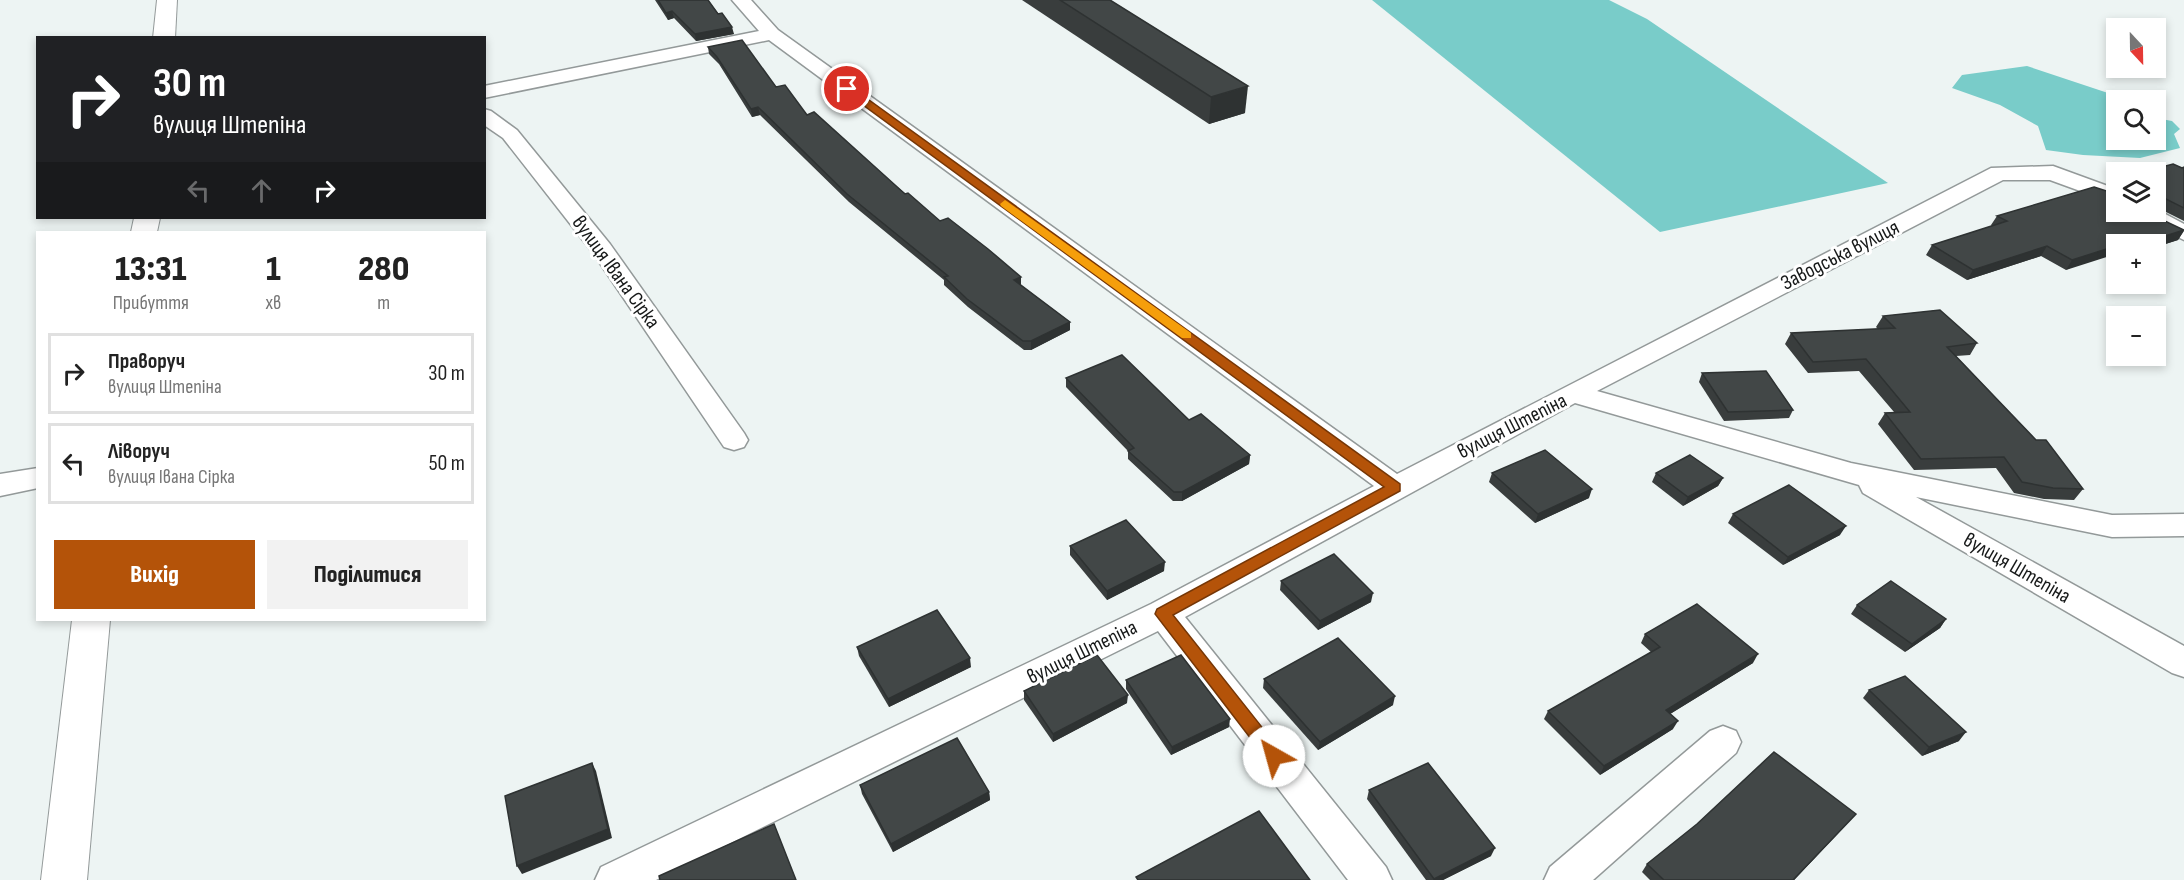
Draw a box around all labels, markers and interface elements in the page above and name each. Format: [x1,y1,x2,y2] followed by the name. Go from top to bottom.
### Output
[2106,18,2166,78] north arrow
[2106,18,2166,366] map controls
[153,58,226,109] text: 30 m
[54,60,132,138] icon: right
[821,63,872,114] pin
[830,72,863,105] icon: arrive
[2106,90,2166,150] button: search
[153,109,306,141] text: вулиця Штепіна
[2106,162,2166,222] button: layers
[182,174,215,207] icon: left
[245,174,278,207] icon: ahead
[308,174,341,207] icon: right
[567,211,665,333] street label: вулиця Івана Сірка
[1777,215,1903,295] street label: Заводська вулиця
[2106,234,2166,294] button: +
[115,248,186,291] text: 13:31
[266,248,281,291] text: 1
[358,248,409,291] text: 280
[113,291,189,315] text: Прибуття
[265,291,281,315] text: хв
[377,291,390,315] text: m
[2106,306,2166,366] button: −
[108,348,185,375] text: Праворуч
[57,357,90,390] icon: right
[428,360,465,387] text: 30 m
[108,375,222,399] text: вулиця Штепіна
[1453,388,1571,464] street label: вулиця Штепіна
[108,438,170,465] text: Ліворуч
[57,447,90,480] icon: left
[429,450,465,477] text: 50 m
[108,465,235,489] text: вулиця Івана Сірка
[1959,527,2075,609] street label: вулиця Штепіна
[54,540,255,609] button: Вихід
[267,540,468,609] button: Поділитися
[1023,615,1141,689] street label: вулиця Штепіна
[1242,724,1306,788] position arrow

